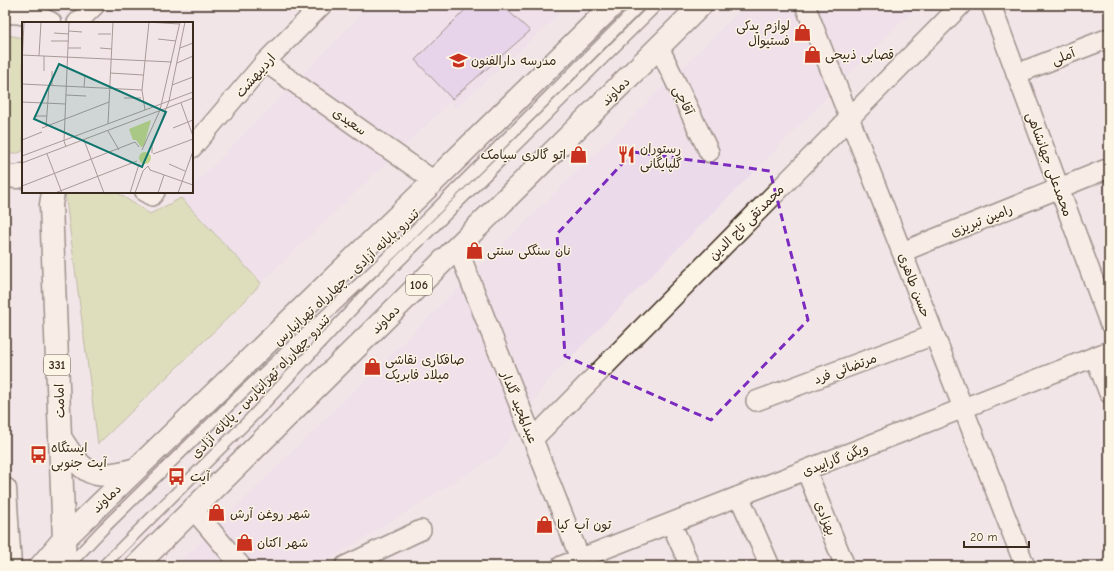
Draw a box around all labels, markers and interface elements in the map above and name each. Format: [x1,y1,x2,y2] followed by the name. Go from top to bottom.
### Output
[736,18,790,49] place label: لوازم یدکی فستیوال
[22,22,193,193] inset map
[793,22,813,42] shop icon: لوازم یدکی فستیوال
[802,44,822,64] shop icon: قصابی ذبیحی
[1049,45,1079,70] street label: آملی
[825,47,894,64] place label: قصابی ذبیحی
[448,50,468,70] school or university icon: مدرسه دارالفنون
[232,51,279,101] street label: اردیبهشت
[471,53,556,69] place label: مدرسه دارالفنون
[598,74,634,110] street label: دماوند
[669,83,697,119] street label: آقاچی
[330,105,369,139] street label: سعیدی
[1022,110,1075,219] street label: محمدعلی جهانشاهی
[640,141,682,173] place label: رستوران گلپایگانی
[569,144,589,164] shop icon: اتو گالری سیامک
[617,145,637,165] restaurant icon: رستوران گلپایگانی
[481,147,566,163] place label: اتو گالری سیامک
[706,182,788,264] street label: محمدتقی تاج الدین
[948,201,1015,241] street label: رامین تبریزی
[271,206,424,350] street label: تندرو پایانه آزادی ـ چهارراه تهرانپارس
[464,240,484,260] shop icon: نان سنگکی سنتی
[487,243,571,260] place label: نان سنگکی سنتی
[895,251,934,320] street label: حسن طاهری
[406,275,432,295] road number: 106
[368,302,404,338] street label: دماوند
[188,311,335,463] street label: تندرو چهارراه تهرانپارس ـ پایانه آزادی
[812,350,879,389] street label: مرتضائی فرد
[385,352,465,383] place label: صافکاری نقاشی میلاد فابریک
[44,355,70,375] road number: 331
[362,356,382,376] shop icon: صافکاری نقاشی میلاد فابریک
[497,368,541,446] street label: عبدالمجید گلدار
[51,384,68,418] street label: امامت
[51,440,108,472] place label: ایستگاه آیت جنوبی
[800,440,871,480] street label: ویگن گاراپیدی
[28,444,48,464] bus stop icon: ایستگاه آیت جنوبی
[167,466,187,486] bus stop icon: آیت
[190,469,210,485] place label: آیت
[89,481,125,517] street label: دماوند
[811,499,839,538] street label: بهزادی
[207,503,227,523] shop icon: شهر روغن آرش
[230,506,310,522] place label: شهر روغن آرش
[534,514,554,534] shop icon: تون آپ کیا
[557,517,612,533] place label: تون آپ کیا
[964,523,1029,549] scale bar
[970,530,998,544] text: 20 m
[234,532,254,552] shop icon: شهر اکتان
[257,535,308,550] place label: شهر اکتان

